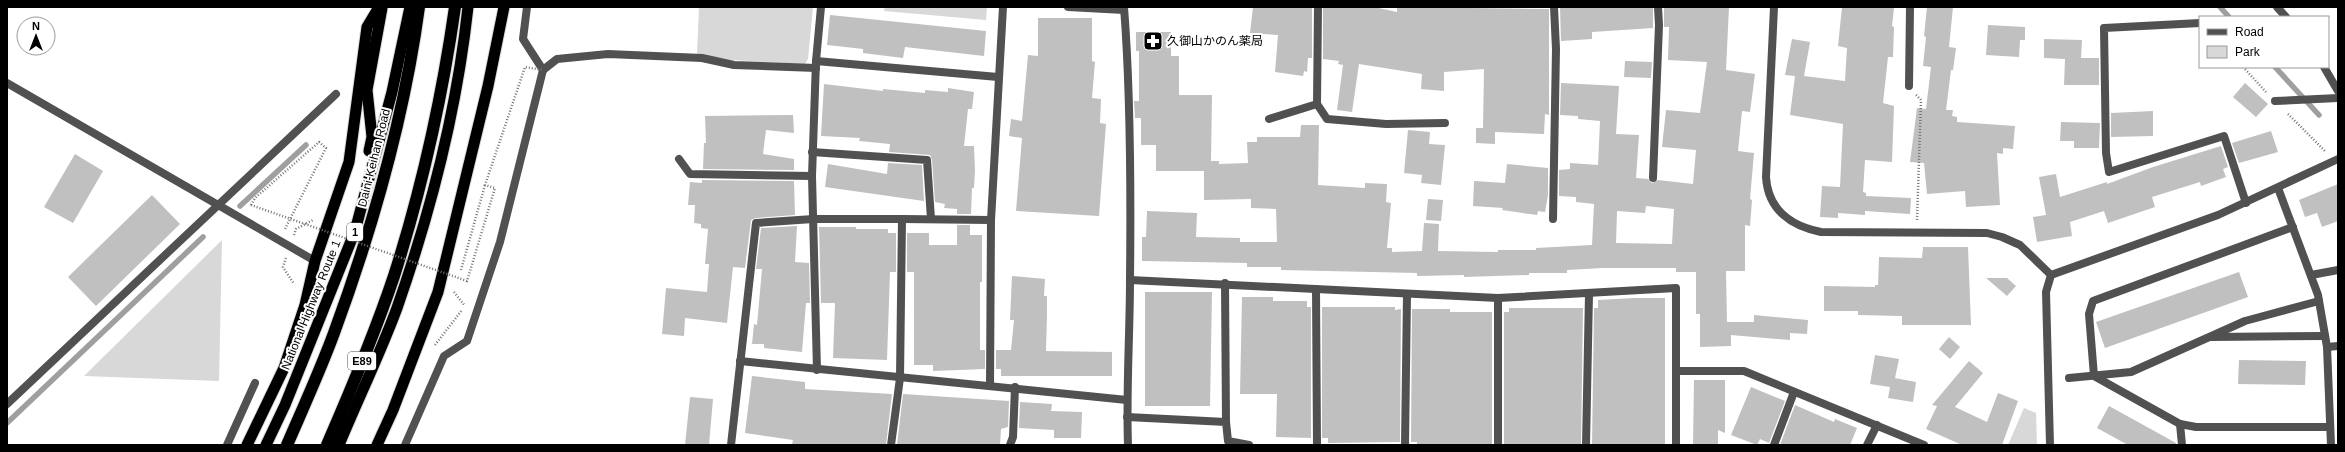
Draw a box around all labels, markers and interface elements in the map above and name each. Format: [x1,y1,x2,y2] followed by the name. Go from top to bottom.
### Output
[16,16,56,56] north arrow
[2199,16,2329,68] legend
[32,20,40,32] text: N
[2235,25,2264,39] text: Road
[1142,30,1164,52] pharmacy icon: 久御山かのん薬局
[1167,34,1263,48] place label: 久御山かのん薬局
[2235,45,2261,59] text: Park
[355,107,393,209] street label: Daini-Keihan Road
[347,223,363,241] road number: 1
[279,238,344,372] street label: National Highway Route 1
[348,352,376,370] road number: E89

